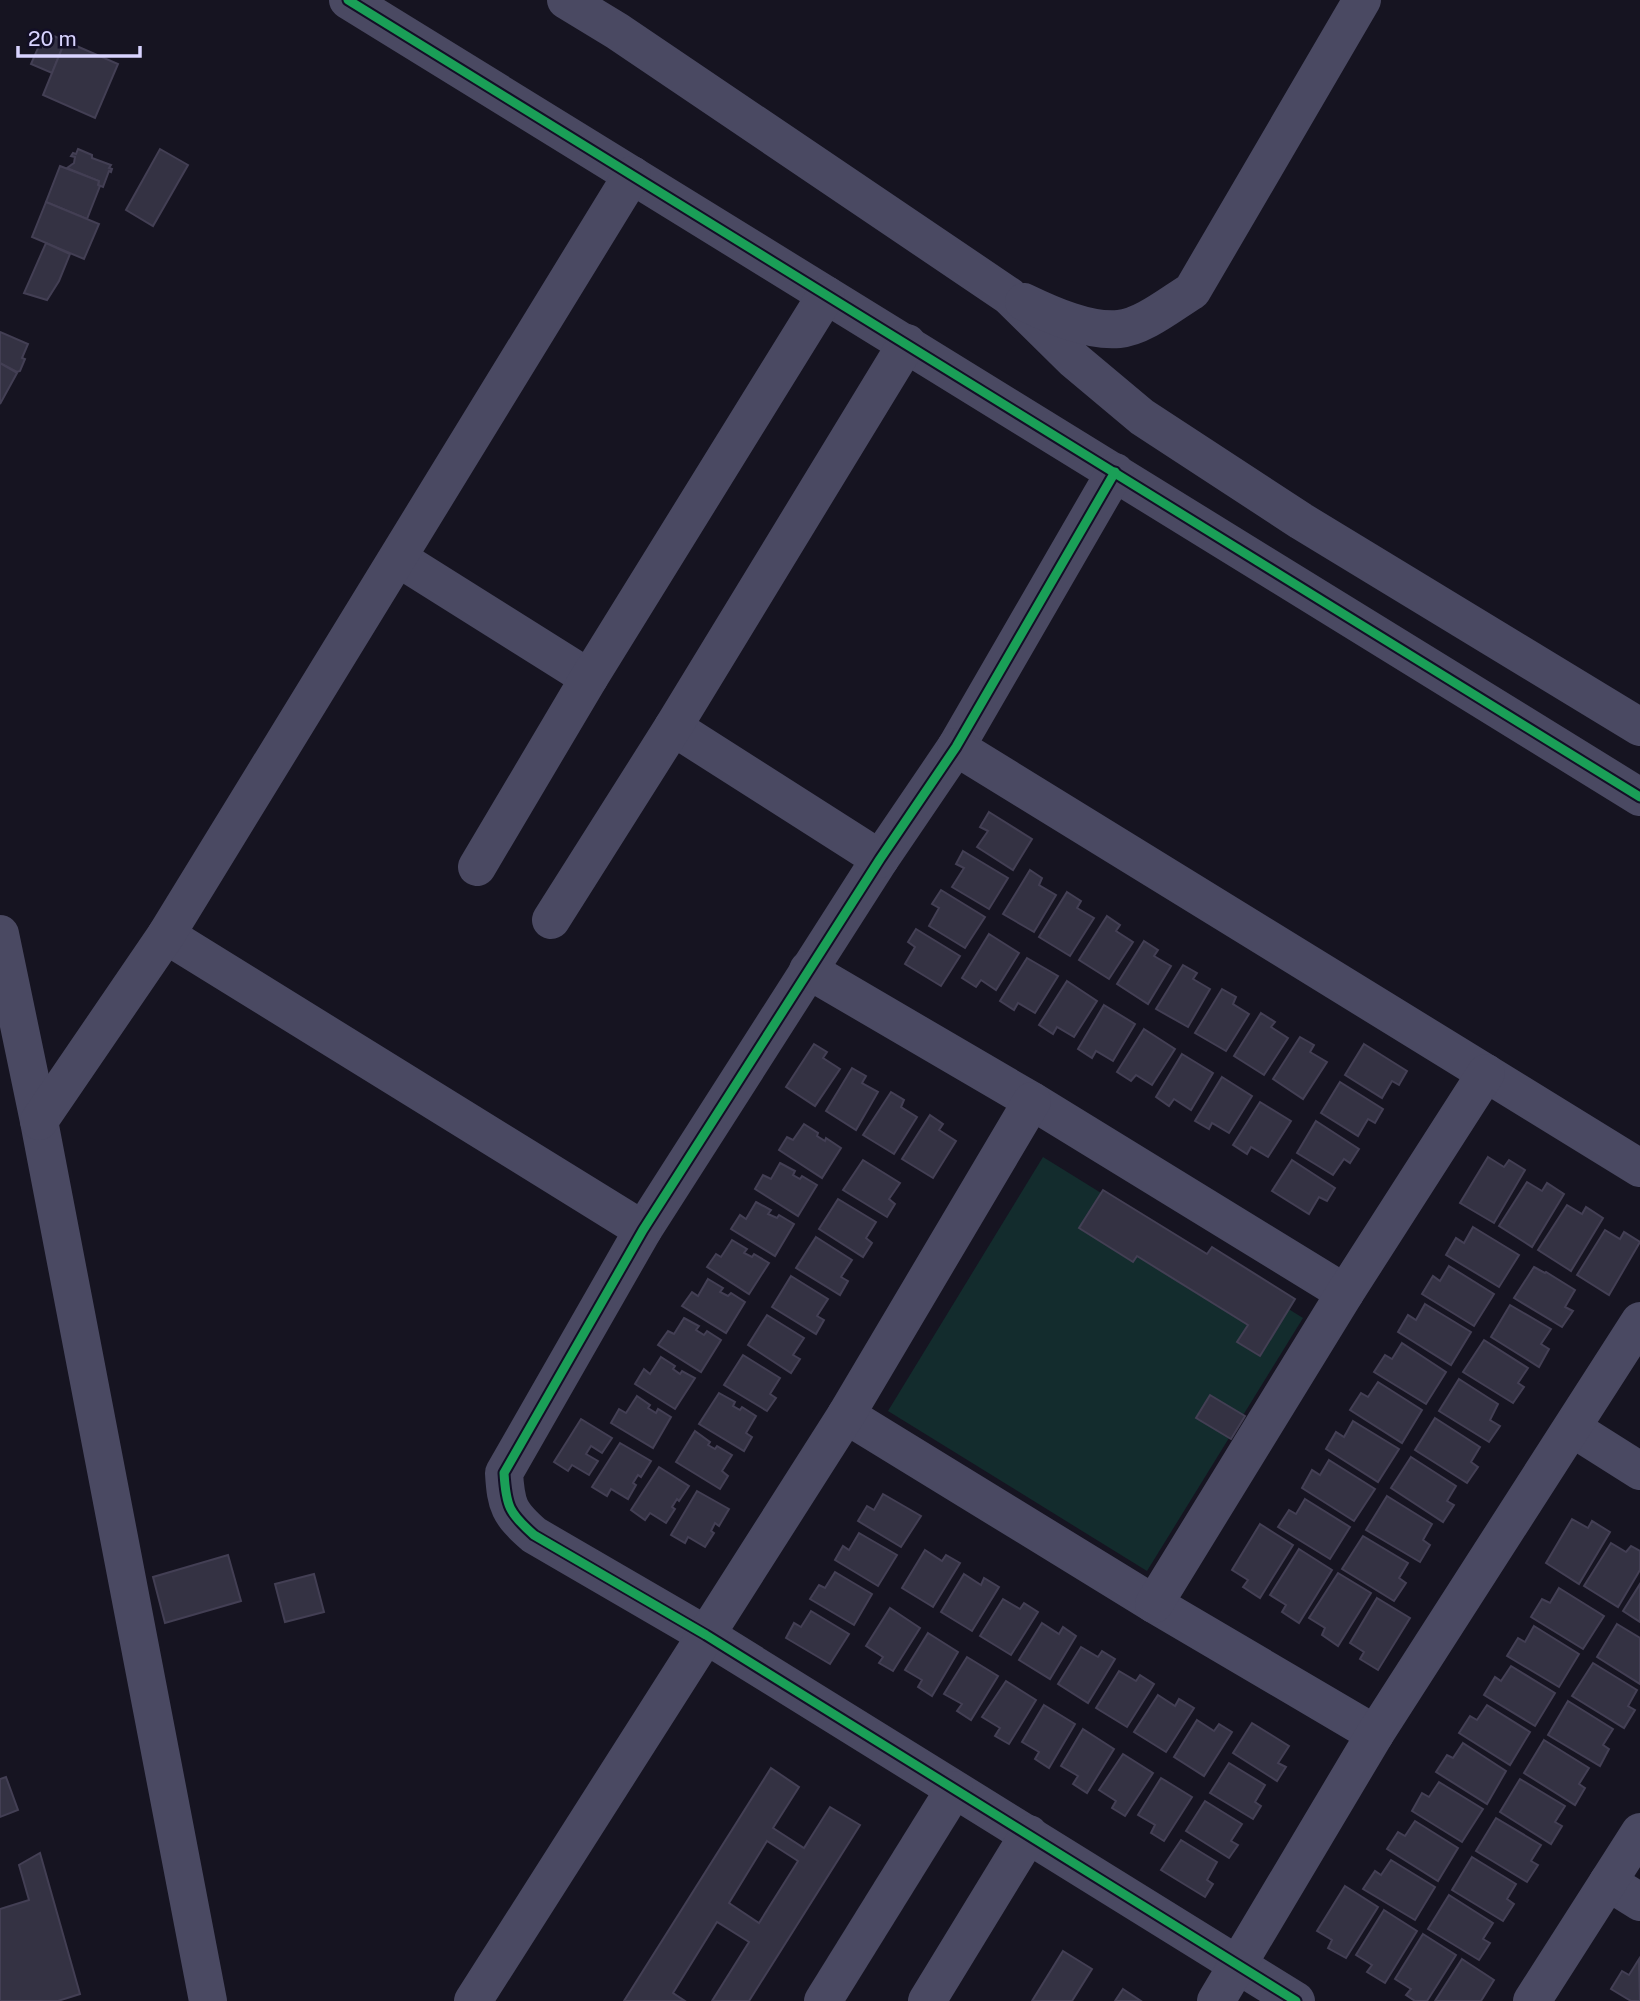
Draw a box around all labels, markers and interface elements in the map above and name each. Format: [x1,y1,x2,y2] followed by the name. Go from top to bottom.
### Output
[18,14,140,58] scale bar
[28,26,77,51] text: 20 m

